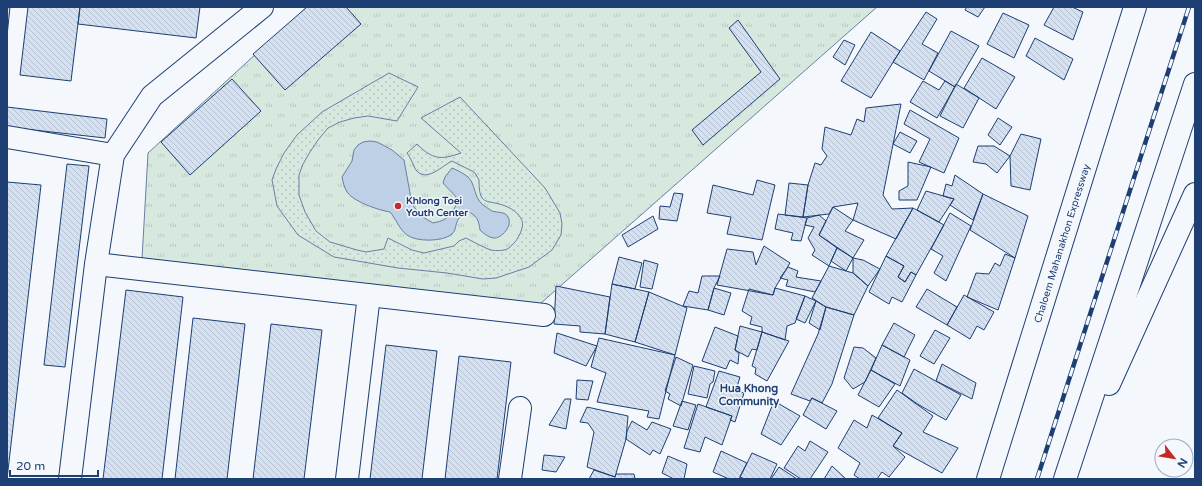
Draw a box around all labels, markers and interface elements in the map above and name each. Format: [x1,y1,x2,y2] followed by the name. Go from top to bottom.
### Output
[1032,162,1093,324] street label: Chaloem Mahanakhon Expressway
[406,195,468,219] place label: Khlong Toei Youth Center
[393,201,403,211] marker: Khlong Toei Youth Center
[719,382,779,409] district label: Hua Khong Community
[1154,438,1194,478] north arrow
[10,452,98,478] scale bar
[1174,456,1190,470] text: N
[16,459,45,473] text: 20 m

